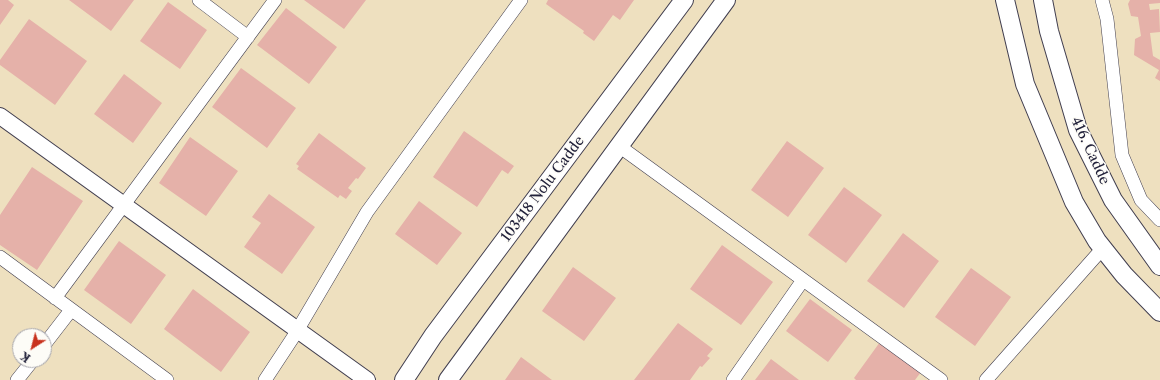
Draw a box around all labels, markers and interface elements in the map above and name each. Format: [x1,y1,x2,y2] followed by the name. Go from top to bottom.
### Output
[1067,115,1113,187] street label: 416. Cadde
[498,133,588,245] street label: 103418 Nolu Cadde
[12,328,52,368] north arrow
[18,349,33,365] text: K

